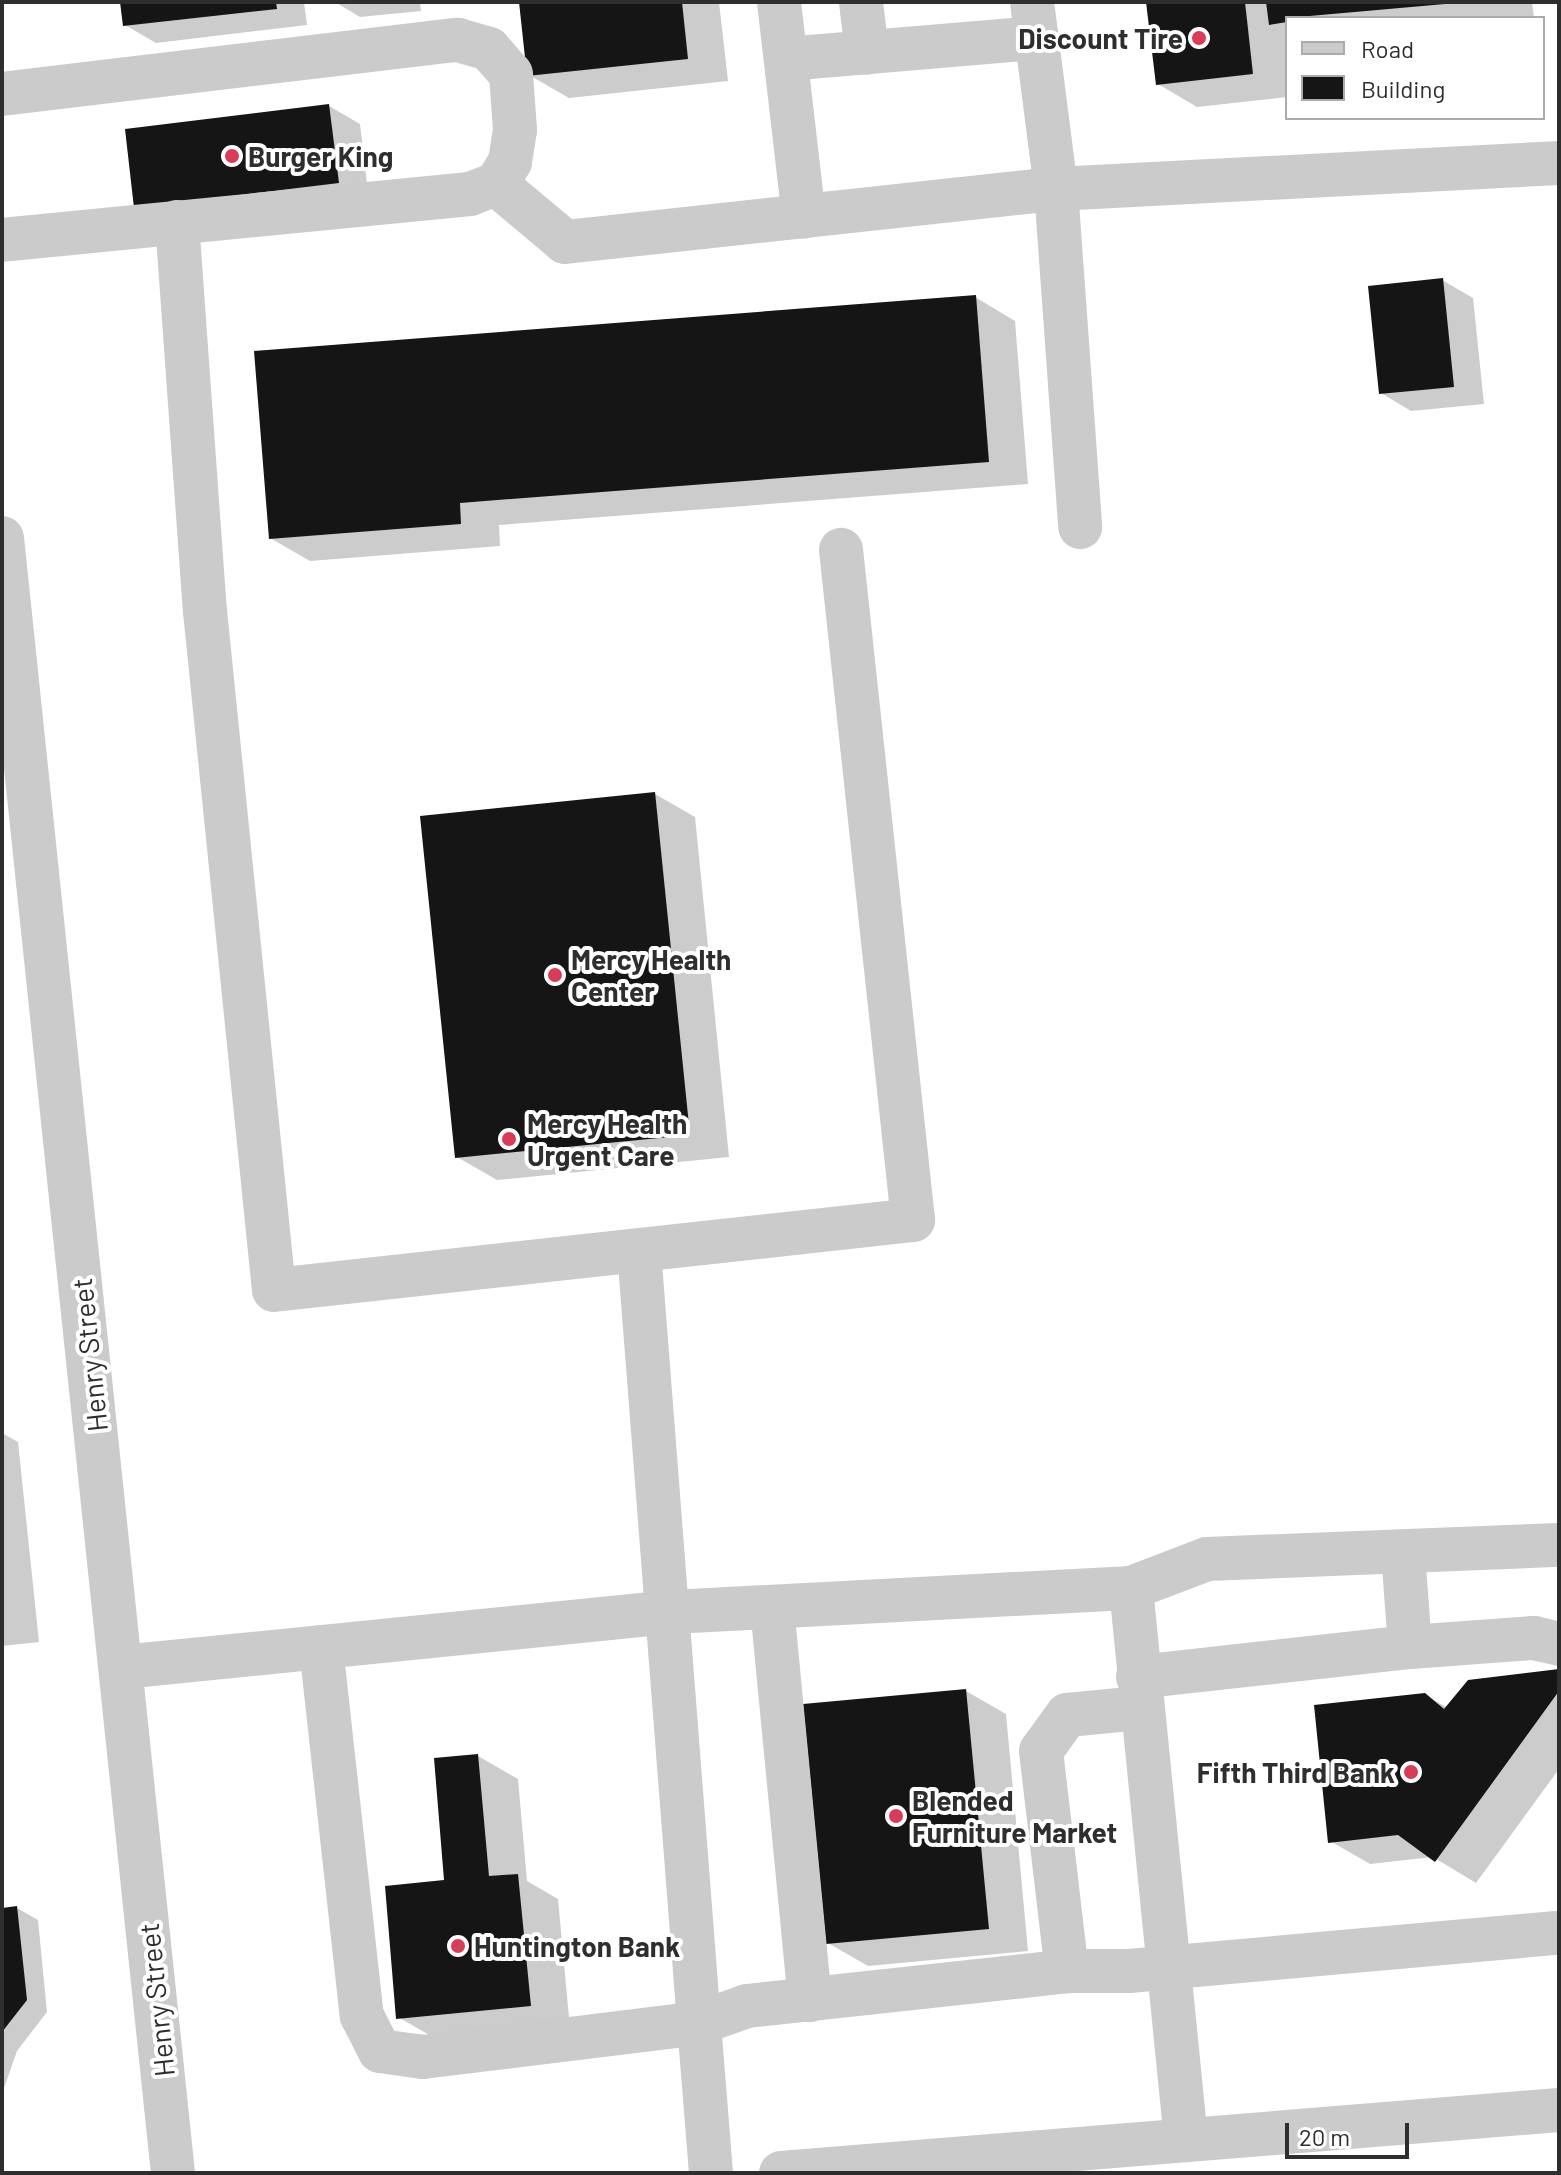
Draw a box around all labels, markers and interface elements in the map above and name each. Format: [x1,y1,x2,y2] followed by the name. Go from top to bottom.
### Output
[1285,16,1545,120] legend
[1018,21,1183,55] place label: Discount Tire
[1190,29,1208,47] marker: Discount Tire
[1361,34,1414,63] text: Road
[1361,74,1445,103] text: Building
[248,139,393,173] place label: Burger King
[223,147,241,165] marker: Burger King
[571,942,731,1008] place label: Mercy Health Center
[546,966,564,984] marker: Mercy Health Center
[527,1106,687,1172] place label: Mercy Health Urgent Care
[498,1128,520,1150] marker: Mercy Health Urgent Care
[64,1277,114,1433] street label: Henry Street
[1197,1755,1395,1789] place label: Fifth Third Bank
[1402,1763,1420,1781] marker: Fifth Third Bank
[912,1783,1117,1849] place label: Blended Furniture Market
[887,1807,905,1825] marker: Blended Furniture Market
[131,1922,181,2078] street label: Henry Street
[474,1929,680,1963] place label: Huntington Bank
[449,1937,467,1955] marker: Huntington Bank
[1289,2107,1413,2157] scale bar
[1299,2122,1350,2151] text: 20 m

